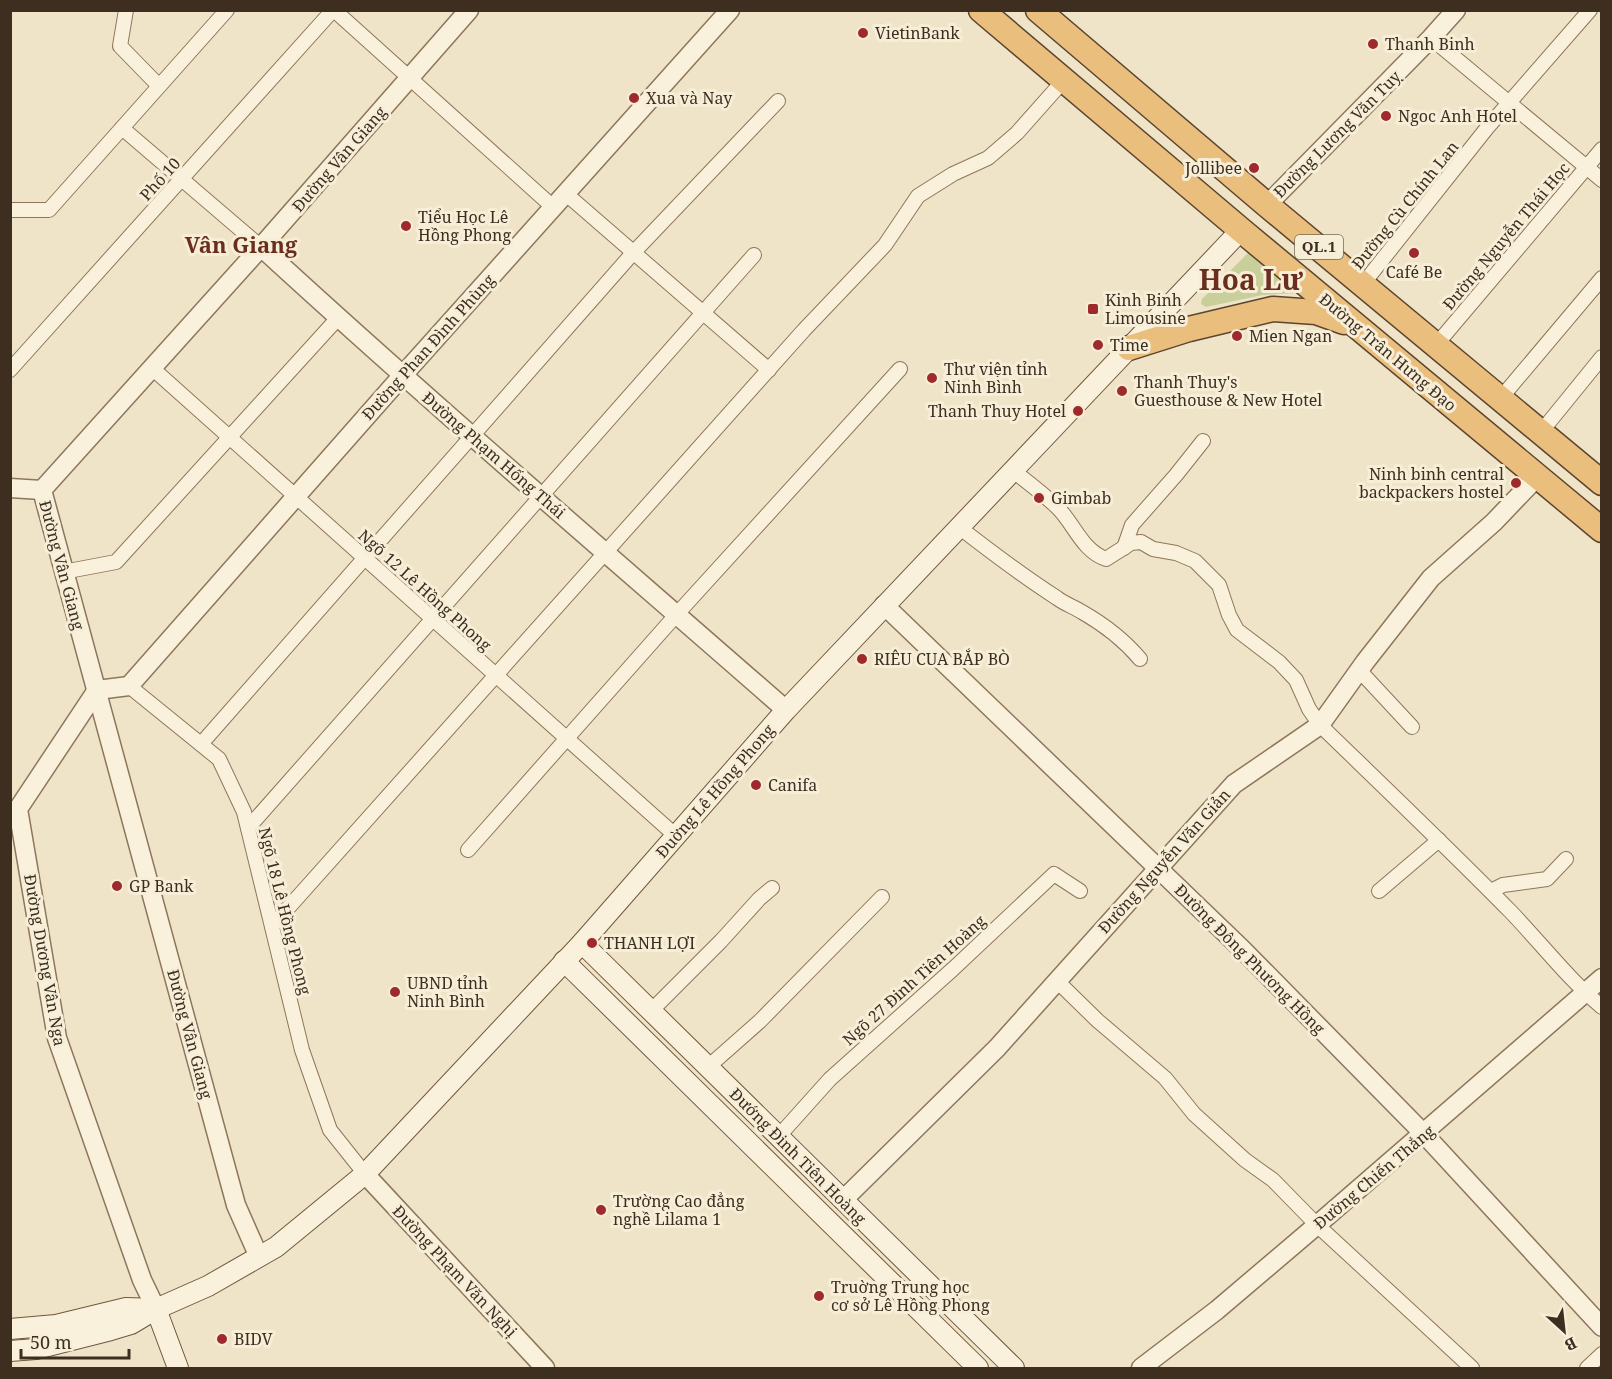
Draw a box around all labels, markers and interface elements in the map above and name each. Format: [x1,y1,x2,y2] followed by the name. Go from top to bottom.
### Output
[875,22,960,44] place label: VietinBank
[856,26,870,40] marker: VietinBank
[1385,33,1475,55] place label: Thanh Binh
[1366,37,1380,51] marker: Thanh Binh
[1268,65,1406,203] street label: Đường Lương Văn Tuỵ
[646,87,733,109] place label: Xua và Nay
[627,91,641,105] marker: Xua và Nay
[287,101,391,217] street label: Đường Vân Giang
[1398,105,1517,127] place label: Ngoc Anh Hotel
[1379,109,1393,123] marker: Ngoc Anh Hotel
[1346,136,1464,274] street label: Đường Cù Chính Lan
[135,153,185,205] street label: Phố 10
[1184,157,1242,179] place label: Jollibee
[1438,157,1574,315] street label: Đường Nguyễn Thái Học
[1247,161,1261,175] marker: Jollibee
[418,206,511,246] place label: Tiểu Học Lê Hồng Phong
[399,219,413,233] marker: Tiểu Học Lê Hồng Phong
[185,229,298,259] district label: Vân Giang
[1295,235,1343,259] road number: QL.1
[1407,246,1421,260] marker: Café Be
[1199,260,1303,298] district label: Hoa Lư
[1386,261,1442,283] place label: Café Be
[357,269,500,425] street label: Đường Phan Đình Phùng
[1315,288,1461,416] street label: Đường Trân Hưng Đạo
[1105,289,1186,329] place label: Kinh Binh Limousine
[1086,302,1100,316] marker: Kinh Binh Limousine
[1249,325,1332,347] place label: Mien Ngan
[1230,329,1244,343] marker: Mien Ngan
[1110,334,1149,356] place label: Time
[1091,338,1105,352] marker: Time
[944,358,1048,398] place label: Thư viện tỉnh Ninh Bình
[925,371,939,385] marker: Thư viện tỉnh Ninh Bình
[1134,371,1322,411] place label: Thanh Thuy's Guesthouse & New Hotel
[1115,384,1129,398] marker: Thanh Thuy's Guesthouse & New Hotel
[418,387,570,523] street label: Đường Phạm Hống Thái
[928,400,1066,422] place label: Thanh Thuy Hotel
[1071,404,1085,418] marker: Thanh Thuy Hotel
[1359,463,1504,503] place label: Ninh binh central backpackers hostel
[1509,476,1523,490] marker: Ninh binh central backpackers hostel
[1051,487,1111,509] place label: Gimbab
[1032,491,1046,505] marker: Gimbab
[34,498,90,633] street label: Đường Vân Giang
[354,524,497,656] street label: Ngõ 12 Lê Hồng Phong
[874,648,1010,670] place label: RIÊU CUA BẮP BÒ
[855,652,869,666] marker: RIÊU CUA BẮP BÒ
[651,719,780,863] street label: Đuờng Lê Hồng Phong
[768,774,817,796] place label: Canifa
[749,778,763,792] marker: Canifa
[1093,784,1235,938] street label: Đường Nguyễn Văn Giản
[254,825,317,997] street label: Ngõ 18 Lê Hồng Phong
[19,872,71,1048] street label: Đường Dương Vân Nga
[129,875,194,897] place label: GP Bank
[110,879,124,893] marker: GP Bank
[1170,879,1330,1039] street label: Đường Đông Phương Hồng
[838,910,991,1050] street label: Ngõ 27 Đinh Tiên Hoàng
[604,932,695,954] place label: THANH LỢI
[585,936,599,950] marker: THANH LỢI
[162,967,218,1102] street label: Đường Vân Giang
[407,972,488,1012] place label: UBND tỉnh Ninh Bình
[388,985,402,999] marker: UBND tỉnh Ninh Bình
[725,1083,871,1229] street label: Đướng Đinh Tiên Hoàng
[1309,1120,1439,1234] street label: Đường Chiến Thắng
[613,1190,745,1230] place label: Trường Cao đẳng nghề Lilama 1
[388,1200,522,1342] street label: Đường Phạm Văn Nghị
[594,1203,608,1217] marker: Trường Cao đẳng nghề Lilama 1
[831,1276,990,1316] place label: Truờng Trung học cơ sở Lê Hồng Phong
[812,1289,826,1303] marker: Truờng Trung học cơ sở Lê Hồng Phong
[1534,1301,1594,1361] north arrow
[21,1322,129,1360] scale bar
[234,1328,273,1350] place label: BIDV
[30,1330,72,1354] text: 50 m
[215,1332,229,1346] marker: BIDV
[1561,1332,1581,1357] text: B

